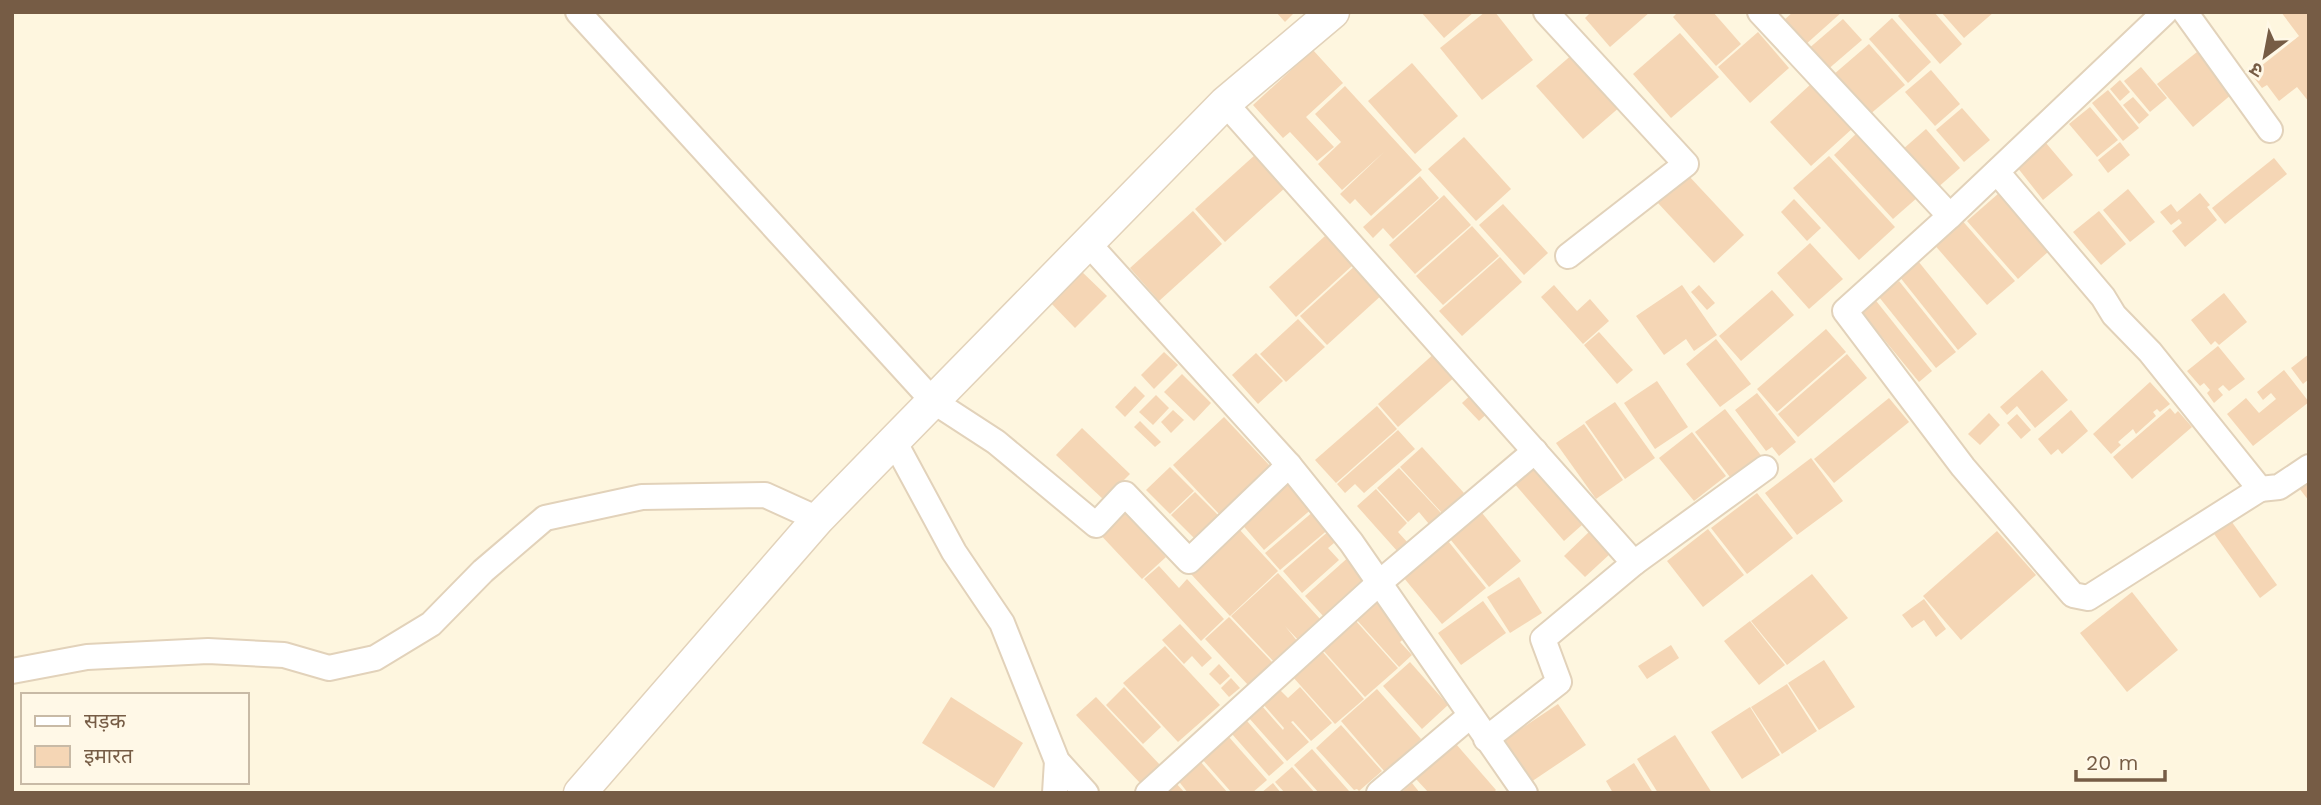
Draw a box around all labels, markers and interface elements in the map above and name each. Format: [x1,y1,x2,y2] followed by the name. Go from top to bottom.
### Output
[2230,21,2300,91] north arrow
[2245,57,2267,83] text: उ
[21,693,248,784] legend
[84,708,126,733] text: सड़क
[2076,738,2165,782] scale bar
[84,743,134,768] text: इमारत
[2086,750,2138,775] text: 20 m

